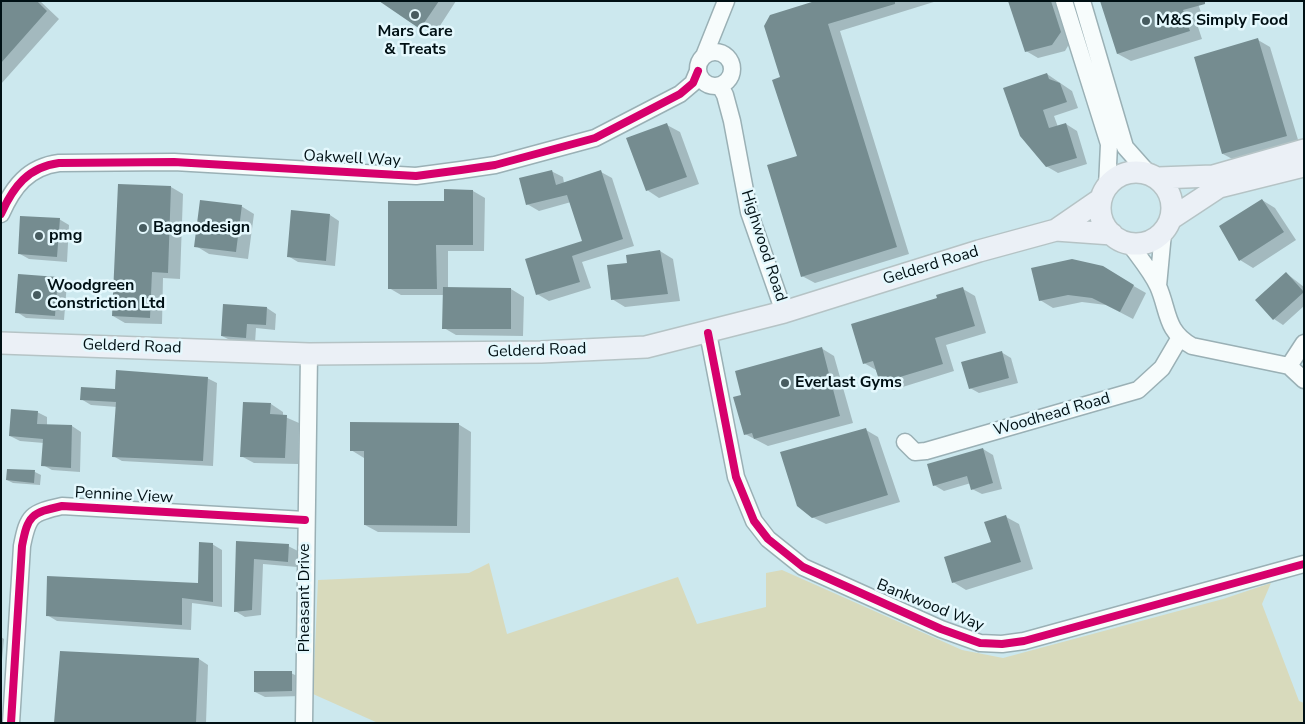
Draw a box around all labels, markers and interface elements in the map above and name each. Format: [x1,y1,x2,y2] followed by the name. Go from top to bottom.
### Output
[409,9,421,21] marker: Mars Care & Treats
[1156,11,1288,31] place label: M&S Simply Food
[1140,15,1152,27] marker: M&S Simply Food
[377,22,453,60] place label: Mars Care & Treats
[303,147,401,171] street label: Oakwell Way
[736,188,790,304] street label: Highwood Road
[153,218,250,238] place label: Bagnodesign
[137,222,149,234] marker: Bagnodesign
[49,226,82,246] place label: pmg
[33,230,45,242] marker: pmg
[881,242,981,290] street label: Gelderd Road
[47,276,165,314] place label: Woodgreen Constriction Ltd
[31,289,43,301] marker: Woodgreen Constriction Ltd
[82,336,182,358] street label: Gelderd Road
[487,340,587,362] street label: Gelderd Road
[795,373,902,393] place label: Everlast Gyms
[779,377,791,389] marker: Everlast Gyms
[991,389,1113,441] street label: Woodhead Road
[74,484,174,508] street label: Pennine View
[295,543,315,653] street label: Pheasant Drive
[874,576,986,636] street label: Bankwood Way

